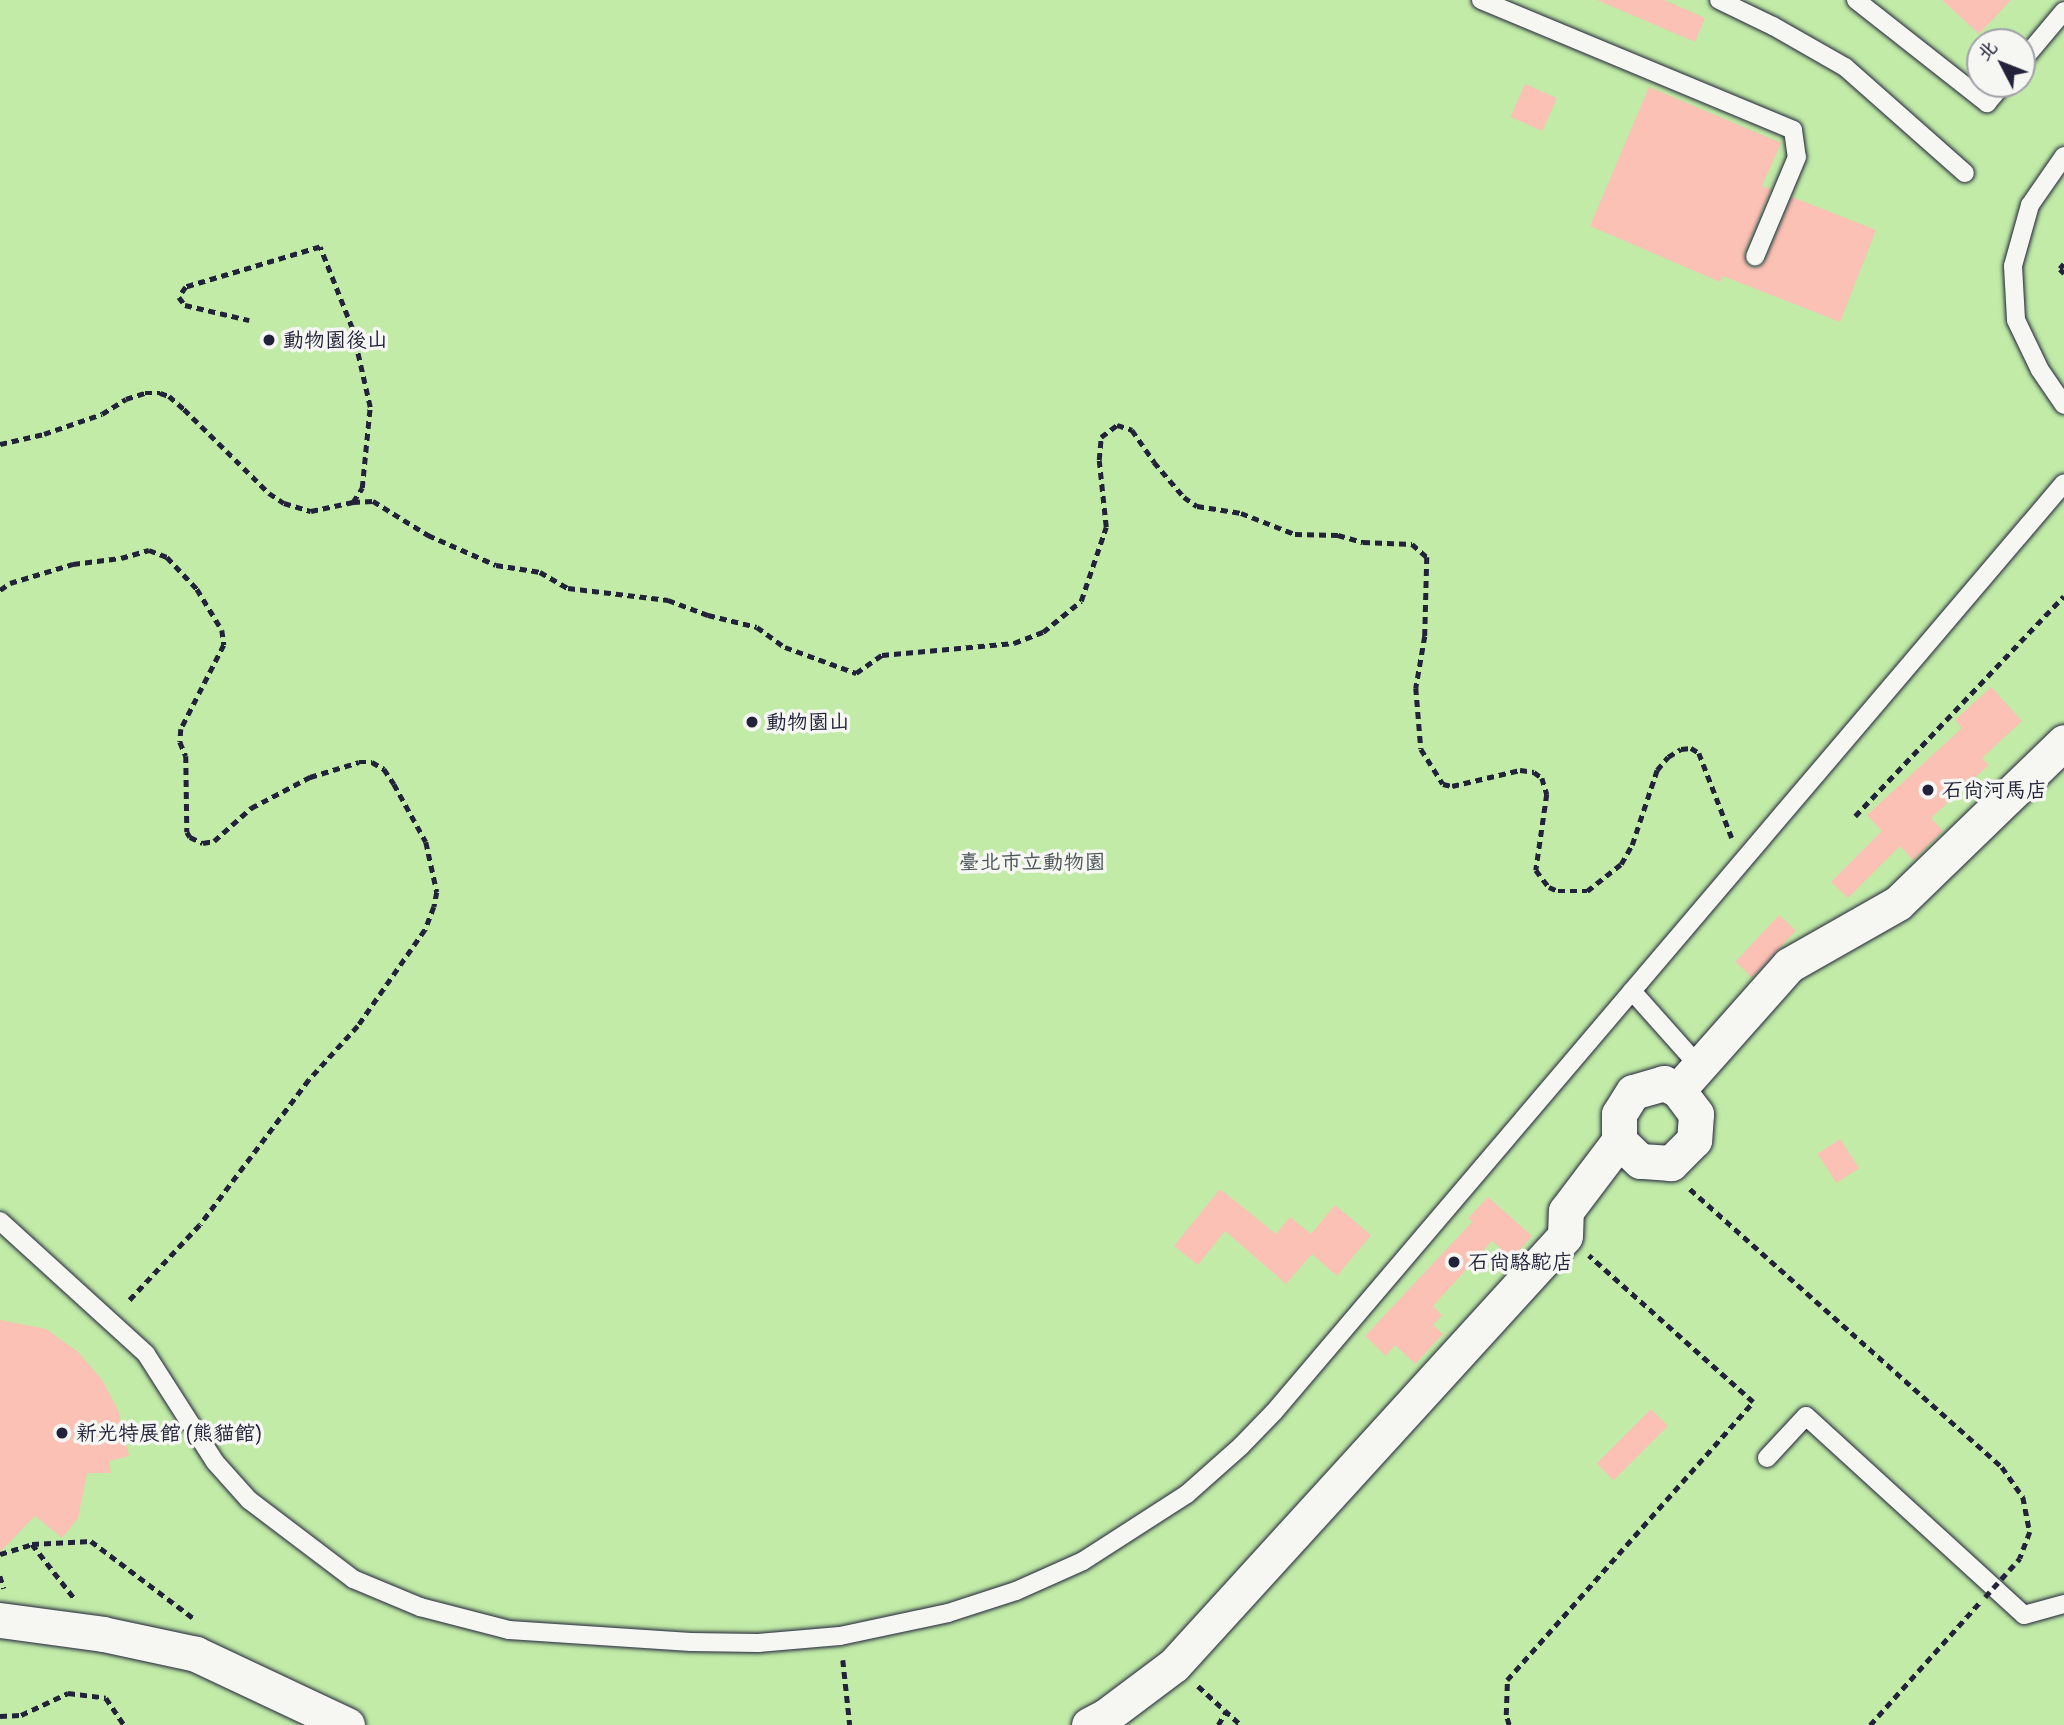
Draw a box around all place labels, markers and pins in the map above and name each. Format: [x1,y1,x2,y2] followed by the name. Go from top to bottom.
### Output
[283,327,388,353] place label: 動物園後山
[261,332,277,348] marker: 動物園後山
[766,709,850,735] place label: 動物園山
[744,714,760,730] marker: 動物園山
[1942,777,2047,803] place label: 石尚河馬店
[1920,782,1936,798] marker: 石尚河馬店
[1468,1249,1573,1275] place label: 石尚駱駝店
[1446,1254,1462,1270] marker: 石尚駱駝店
[76,1420,262,1446] place label: 新光特展館 (熊貓館)
[54,1425,70,1441] marker: 新光特展館 (熊貓館)

